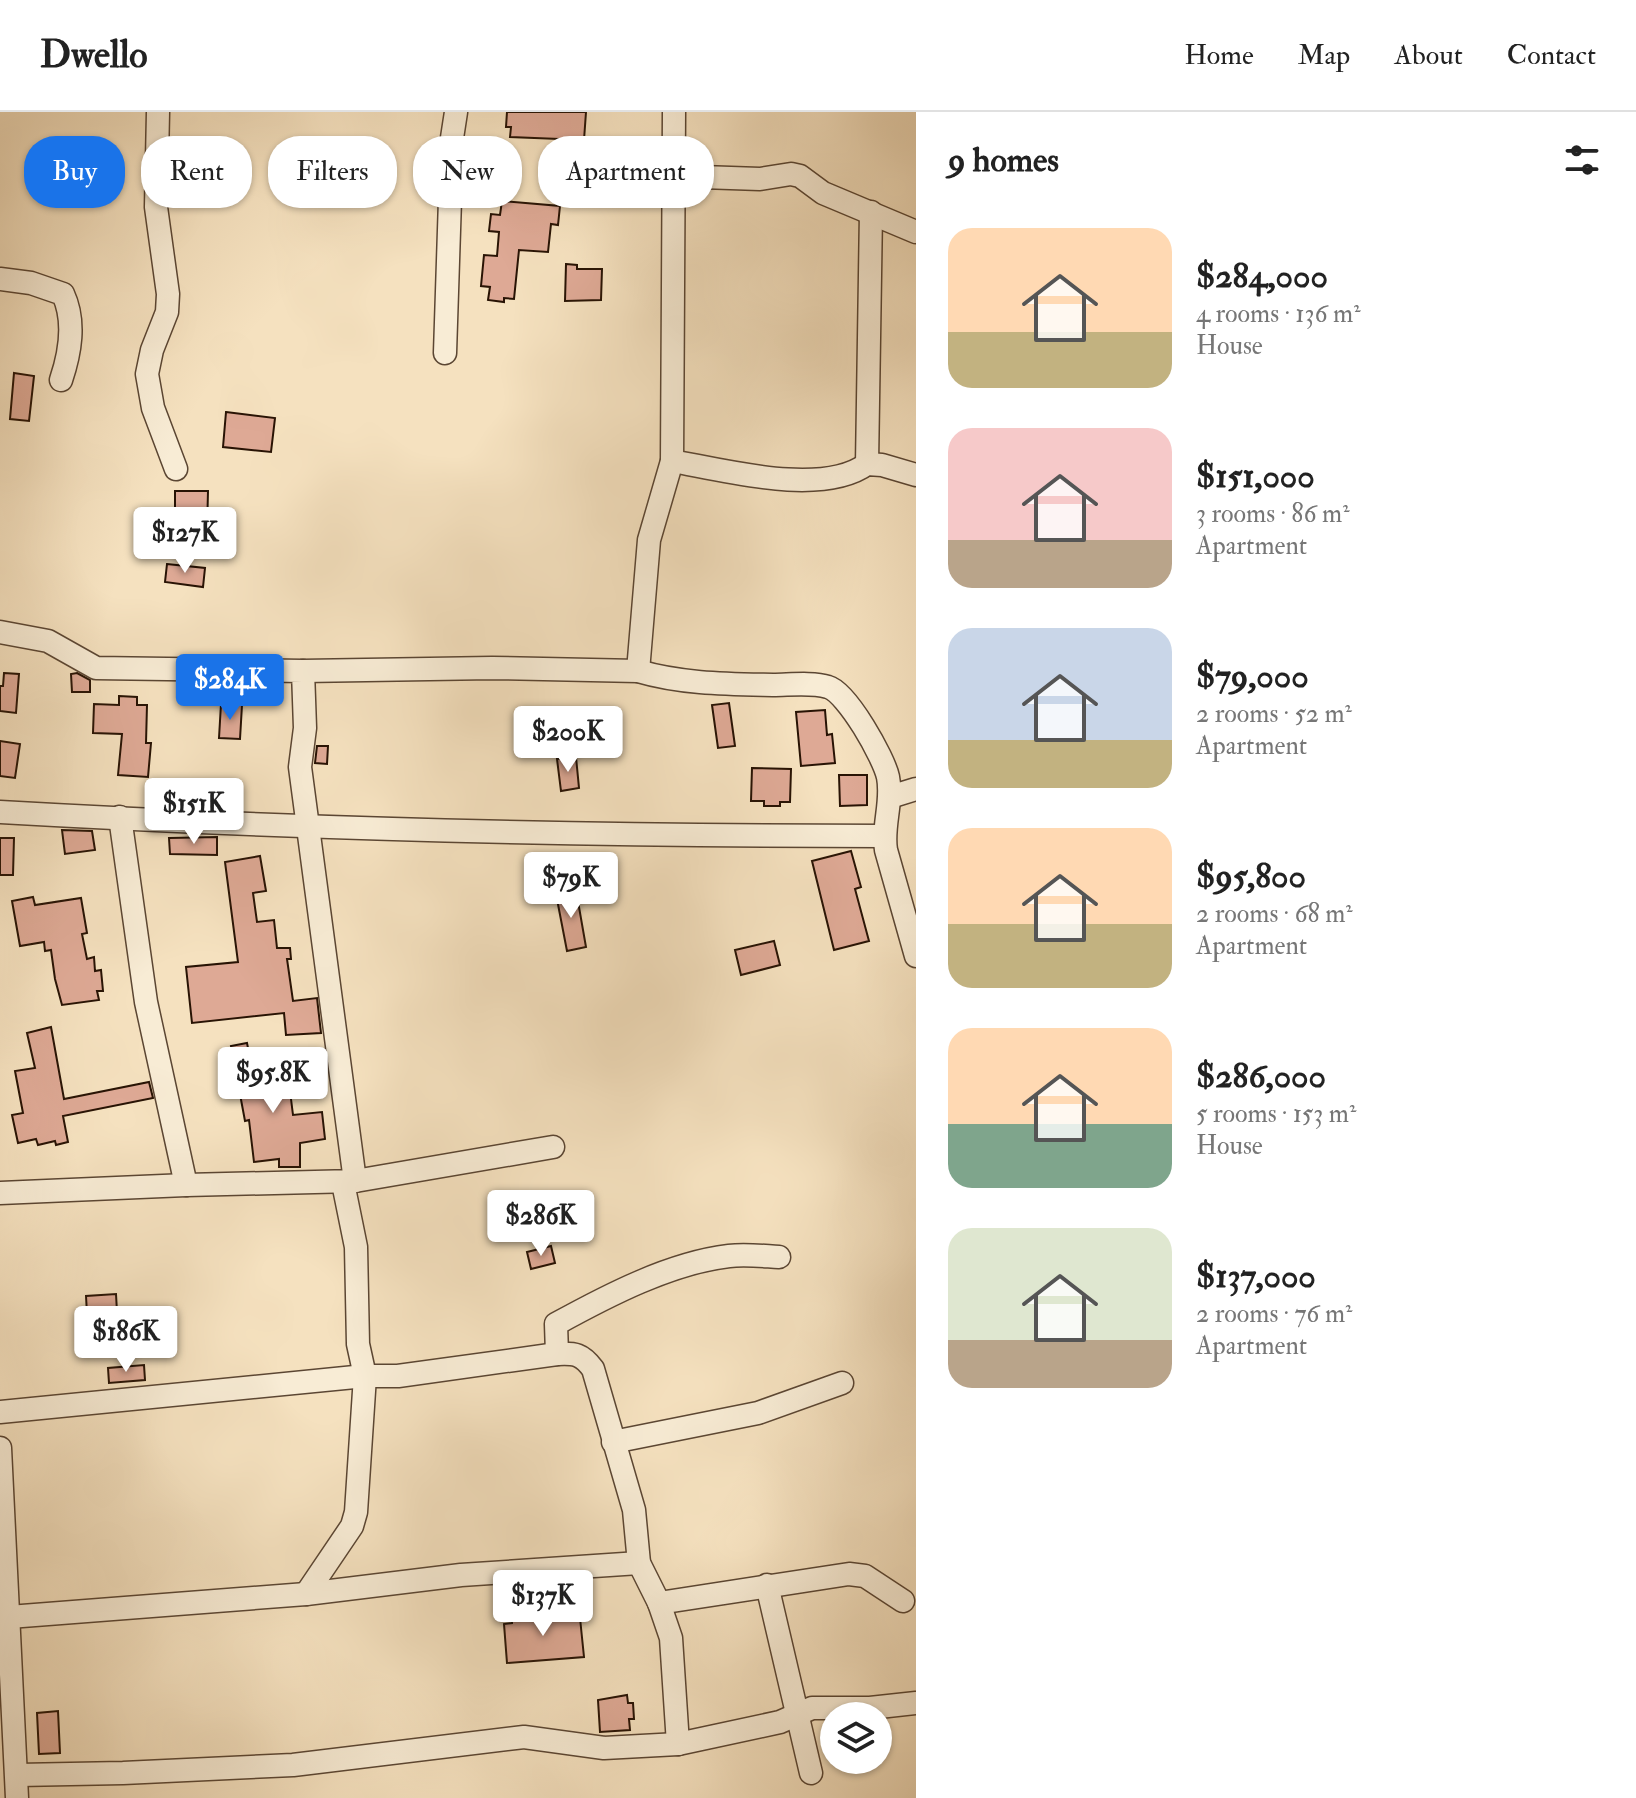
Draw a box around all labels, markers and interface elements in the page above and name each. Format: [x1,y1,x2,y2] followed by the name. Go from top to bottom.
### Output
[40,31,148,79] text: Dwello
[1184,38,1254,73] text: Home
[1298,38,1350,73] text: Map
[1394,38,1463,73] text: About
[1507,38,1596,73] text: Contact
[24,136,125,208] chip: Buy
[141,136,252,208] chip: Rent
[268,136,397,208] chip: Filters
[413,136,522,208] chip: New
[538,136,714,208] chip: Apartment
[1560,138,1604,182] icon: filters
[948,139,1059,182] text: 9 homes
[1196,255,1328,298] text: $284,000
[1012,260,1108,356] icon: home
[1196,298,1361,330] text: 4 rooms · 136 m²
[1196,330,1263,362] text: House
[1196,455,1315,498] text: $151,000
[1012,460,1108,556] icon: home
[1196,498,1350,530] text: 3 rooms · 86 m²
[129,507,241,575] pin: $127K
[151,517,219,549] text: $127K
[1196,530,1307,562] text: Apartment
[174,654,286,722] pin: $284K
[1196,655,1309,698] text: $79,000
[1012,660,1108,756] icon: home
[194,664,266,696] text: $284K
[1196,698,1352,730] text: 2 rooms · 52 m²
[512,706,624,774] pin: $200K
[532,716,604,748] text: $200K
[1196,730,1307,762] text: Apartment
[138,778,250,846] pin: $151K
[163,788,225,820] text: $151K
[524,852,618,920] pin: $79K
[1196,855,1306,898] text: $95,800
[1012,860,1108,956] icon: home
[542,862,600,894] text: $79K
[1196,898,1353,930] text: 2 rooms · 68 m²
[1196,930,1307,962] text: Apartment
[208,1047,338,1115] pin: $95.8K
[1196,1055,1326,1098] text: $286,000
[236,1057,310,1089] text: $95.8K
[1012,1060,1108,1156] icon: home
[1196,1098,1356,1130] text: 5 rooms · 153 m²
[1196,1130,1263,1162] text: House
[485,1190,597,1258] pin: $286K
[505,1200,577,1232] text: $286K
[1196,1255,1316,1298] text: $137,000
[1012,1260,1108,1356] icon: home
[1196,1298,1352,1330] text: 2 rooms · 76 m²
[70,1306,182,1374] pin: $186K
[92,1316,160,1348] text: $186K
[1196,1330,1307,1362] text: Apartment
[487,1570,599,1638] pin: $137K
[511,1580,575,1612] text: $137K
[820,1702,892,1774] map controls
[820,1702,892,1774] button: layers

